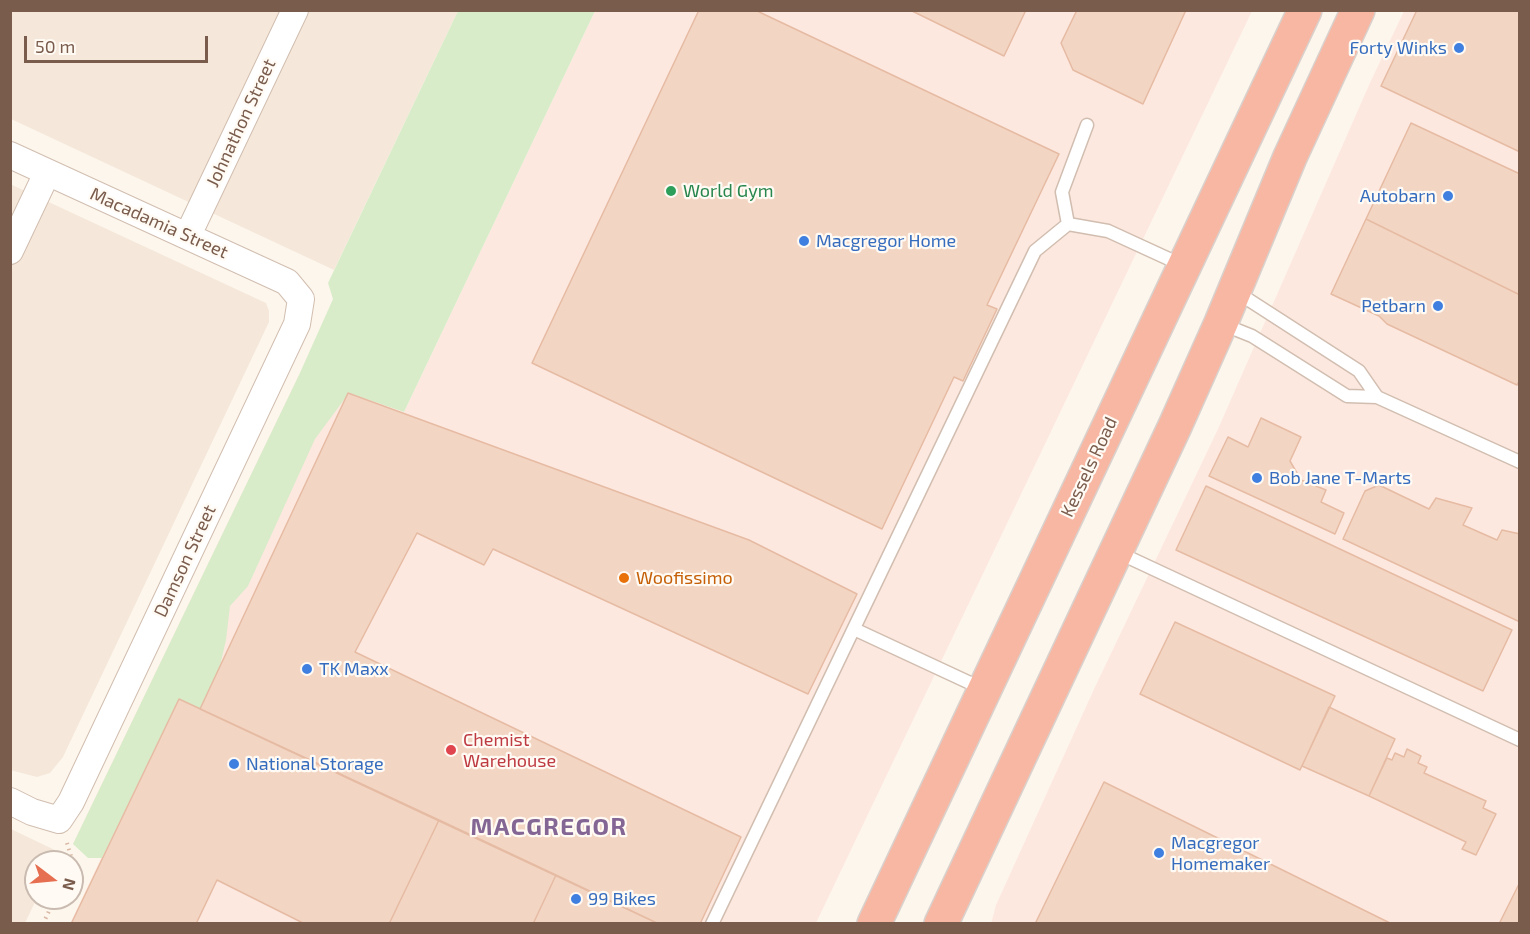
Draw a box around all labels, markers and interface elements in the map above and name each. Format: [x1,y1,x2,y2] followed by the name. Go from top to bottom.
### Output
[27,24,212,62] scale bar
[35,35,75,57] text: 50 m
[1349,37,1447,59] place label: Forty Winks
[1452,41,1466,55] marker: Forty Winks
[202,55,280,191] street label: Johnathon Street
[683,180,773,202] place label: World Gym
[87,183,231,263] street label: Macadamia Street
[664,184,678,198] marker: World Gym
[1360,185,1436,207] place label: Autobarn
[1441,189,1455,203] marker: Autobarn
[816,230,956,252] place label: Macgregor Home
[797,234,811,248] marker: Macgregor Home
[1361,295,1426,317] place label: Petbarn
[1431,299,1445,313] marker: Petbarn
[1056,414,1122,520] street label: Kessels Road
[1269,467,1411,489] place label: Bob Jane T-Marts
[1250,471,1264,485] marker: Bob Jane T-Marts
[150,501,220,621] street label: Damson Street
[636,567,733,589] place label: Woofissimo
[617,571,631,585] marker: Woofissimo
[319,658,389,680] place label: TK Maxx
[300,662,314,676] marker: TK Maxx
[463,729,556,771] place label: Chemist Warehouse
[444,743,458,757] marker: Chemist Warehouse
[246,753,384,775] place label: National Storage
[227,757,241,771] marker: National Storage
[470,813,628,841] district label: MACGREGOR
[1171,832,1270,874] place label: Macgregor Homemaker
[1152,846,1166,860] marker: Macgregor Homemaker
[24,850,84,910] north arrow
[59,876,81,893] text: N
[588,888,656,910] place label: 99 Bikes
[569,892,583,906] marker: 99 Bikes

